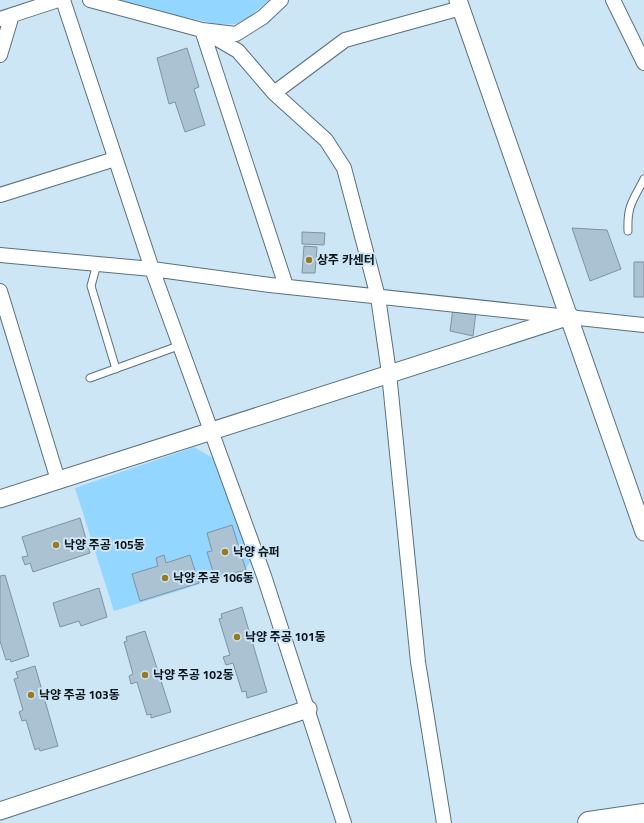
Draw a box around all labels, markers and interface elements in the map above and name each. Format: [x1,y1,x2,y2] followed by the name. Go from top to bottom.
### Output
[317,250,375,269] place label: 상주 카센터
[304,255,314,265] marker: 상주 카센터
[64,535,145,554] place label: 낙양 주공 105동
[51,540,61,550] marker: 낙양 주공 105동
[233,542,280,561] place label: 낙양 슈퍼
[220,547,230,557] marker: 낙양 슈퍼
[173,568,254,587] place label: 낙양 주공 106동
[160,573,170,583] marker: 낙양 주공 106동
[245,627,326,646] place label: 낙양 주공 101동
[232,632,242,642] marker: 낙양 주공 101동
[153,665,234,684] place label: 낙양 주공 102동
[140,670,150,680] marker: 낙양 주공 102동
[39,685,120,704] place label: 낙양 주공 103동
[26,690,36,700] marker: 낙양 주공 103동

